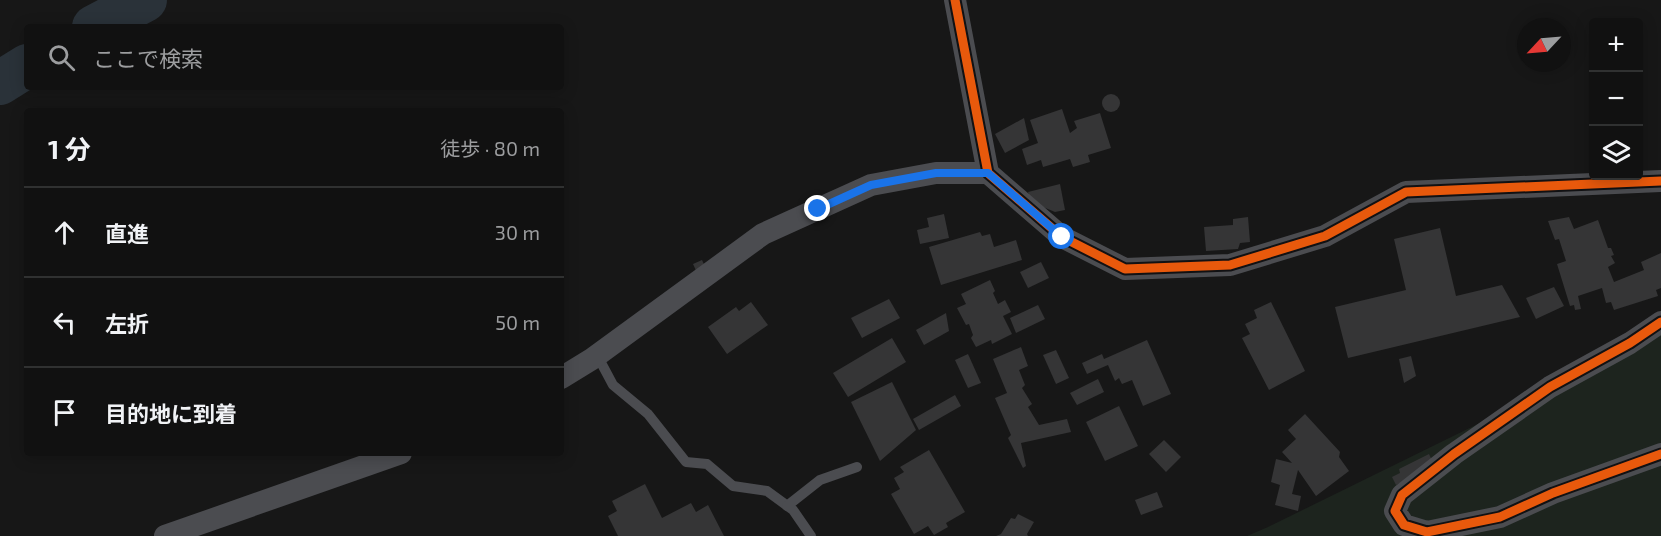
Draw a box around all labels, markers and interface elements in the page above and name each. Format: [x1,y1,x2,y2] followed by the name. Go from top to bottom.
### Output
[1517,18,1571,72] north arrow
[1589,18,1643,180] map controls
[1589,18,1643,72] button: +
[24,24,564,90] search box
[45,41,78,74] icon: search
[93,45,203,71] text: ここで検索
[1589,72,1643,126] button: −
[1589,126,1643,180] button: layers
[48,133,91,164] text: 1 分
[440,136,540,160] text: 徒歩 · 80 m
[804,195,830,221] route end
[48,216,81,249] icon: ahead
[105,220,149,246] text: 直進
[495,220,540,244] text: 30 m
[1048,223,1074,249] route start
[48,306,81,339] icon: left
[105,310,149,336] text: 左折
[495,310,540,334] text: 50 m
[48,396,81,429] icon: arrive
[105,400,237,426] text: 目的地に到着

